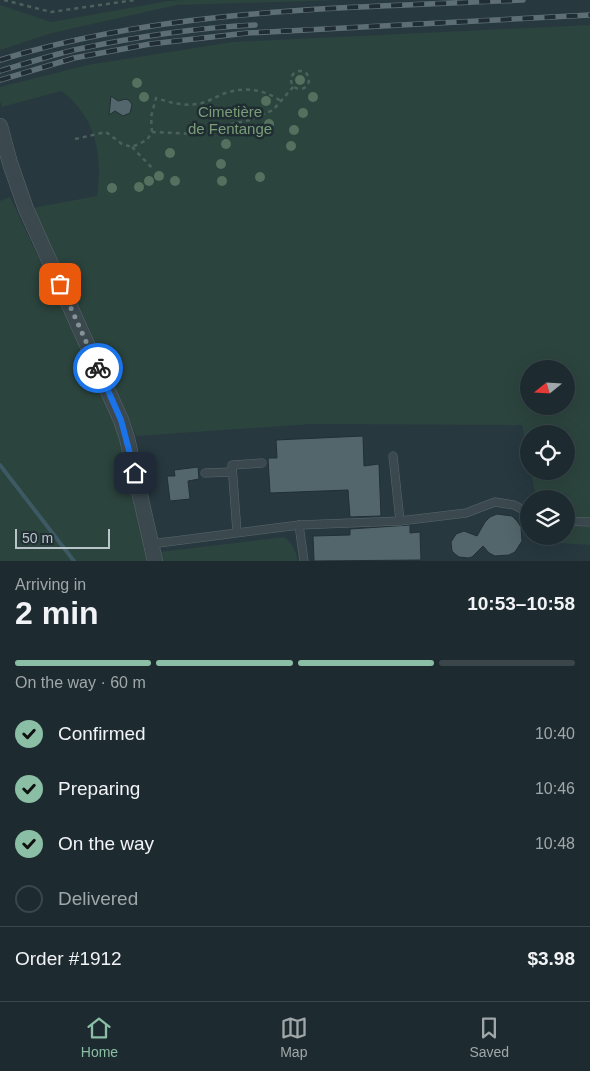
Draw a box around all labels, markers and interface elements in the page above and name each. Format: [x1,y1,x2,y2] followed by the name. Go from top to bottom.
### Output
[188,103,272,137] park label: Cimetière de Fentange
[39,263,81,305] pin
[46,270,74,298] icon: bag
[73,343,123,393] courier
[84,354,112,382] icon: bike
[520,360,575,415] north arrow
[520,360,575,545] map controls
[520,425,575,480] button: locate
[114,452,156,494] pin
[121,459,149,487] icon: home
[520,490,575,545] button: layers
[15,526,110,549] scale bar
[22,530,53,546] text: 50 m
[15,576,86,593] text: Arriving in
[467,593,575,614] text: 10:53–10:58
[15,595,99,631] text: 2 min
[15,674,146,691] text: On the way · 60 m
[15,720,43,748] icon: check
[58,723,146,744] text: Confirmed
[535,725,575,742] text: 10:40
[15,775,43,803] icon: check
[58,778,140,799] text: Preparing
[535,780,575,797] text: 10:46
[15,830,43,858] icon: check
[58,833,154,854] text: On the way
[535,835,575,852] text: 10:48
[58,888,138,909] text: Delivered
[15,948,122,969] text: Order #1912
[527,948,575,969] text: $3.98
[81,1014,118,1060] tab: Home
[280,1014,308,1060] tab: Map
[469,1014,509,1060] tab: Saved

